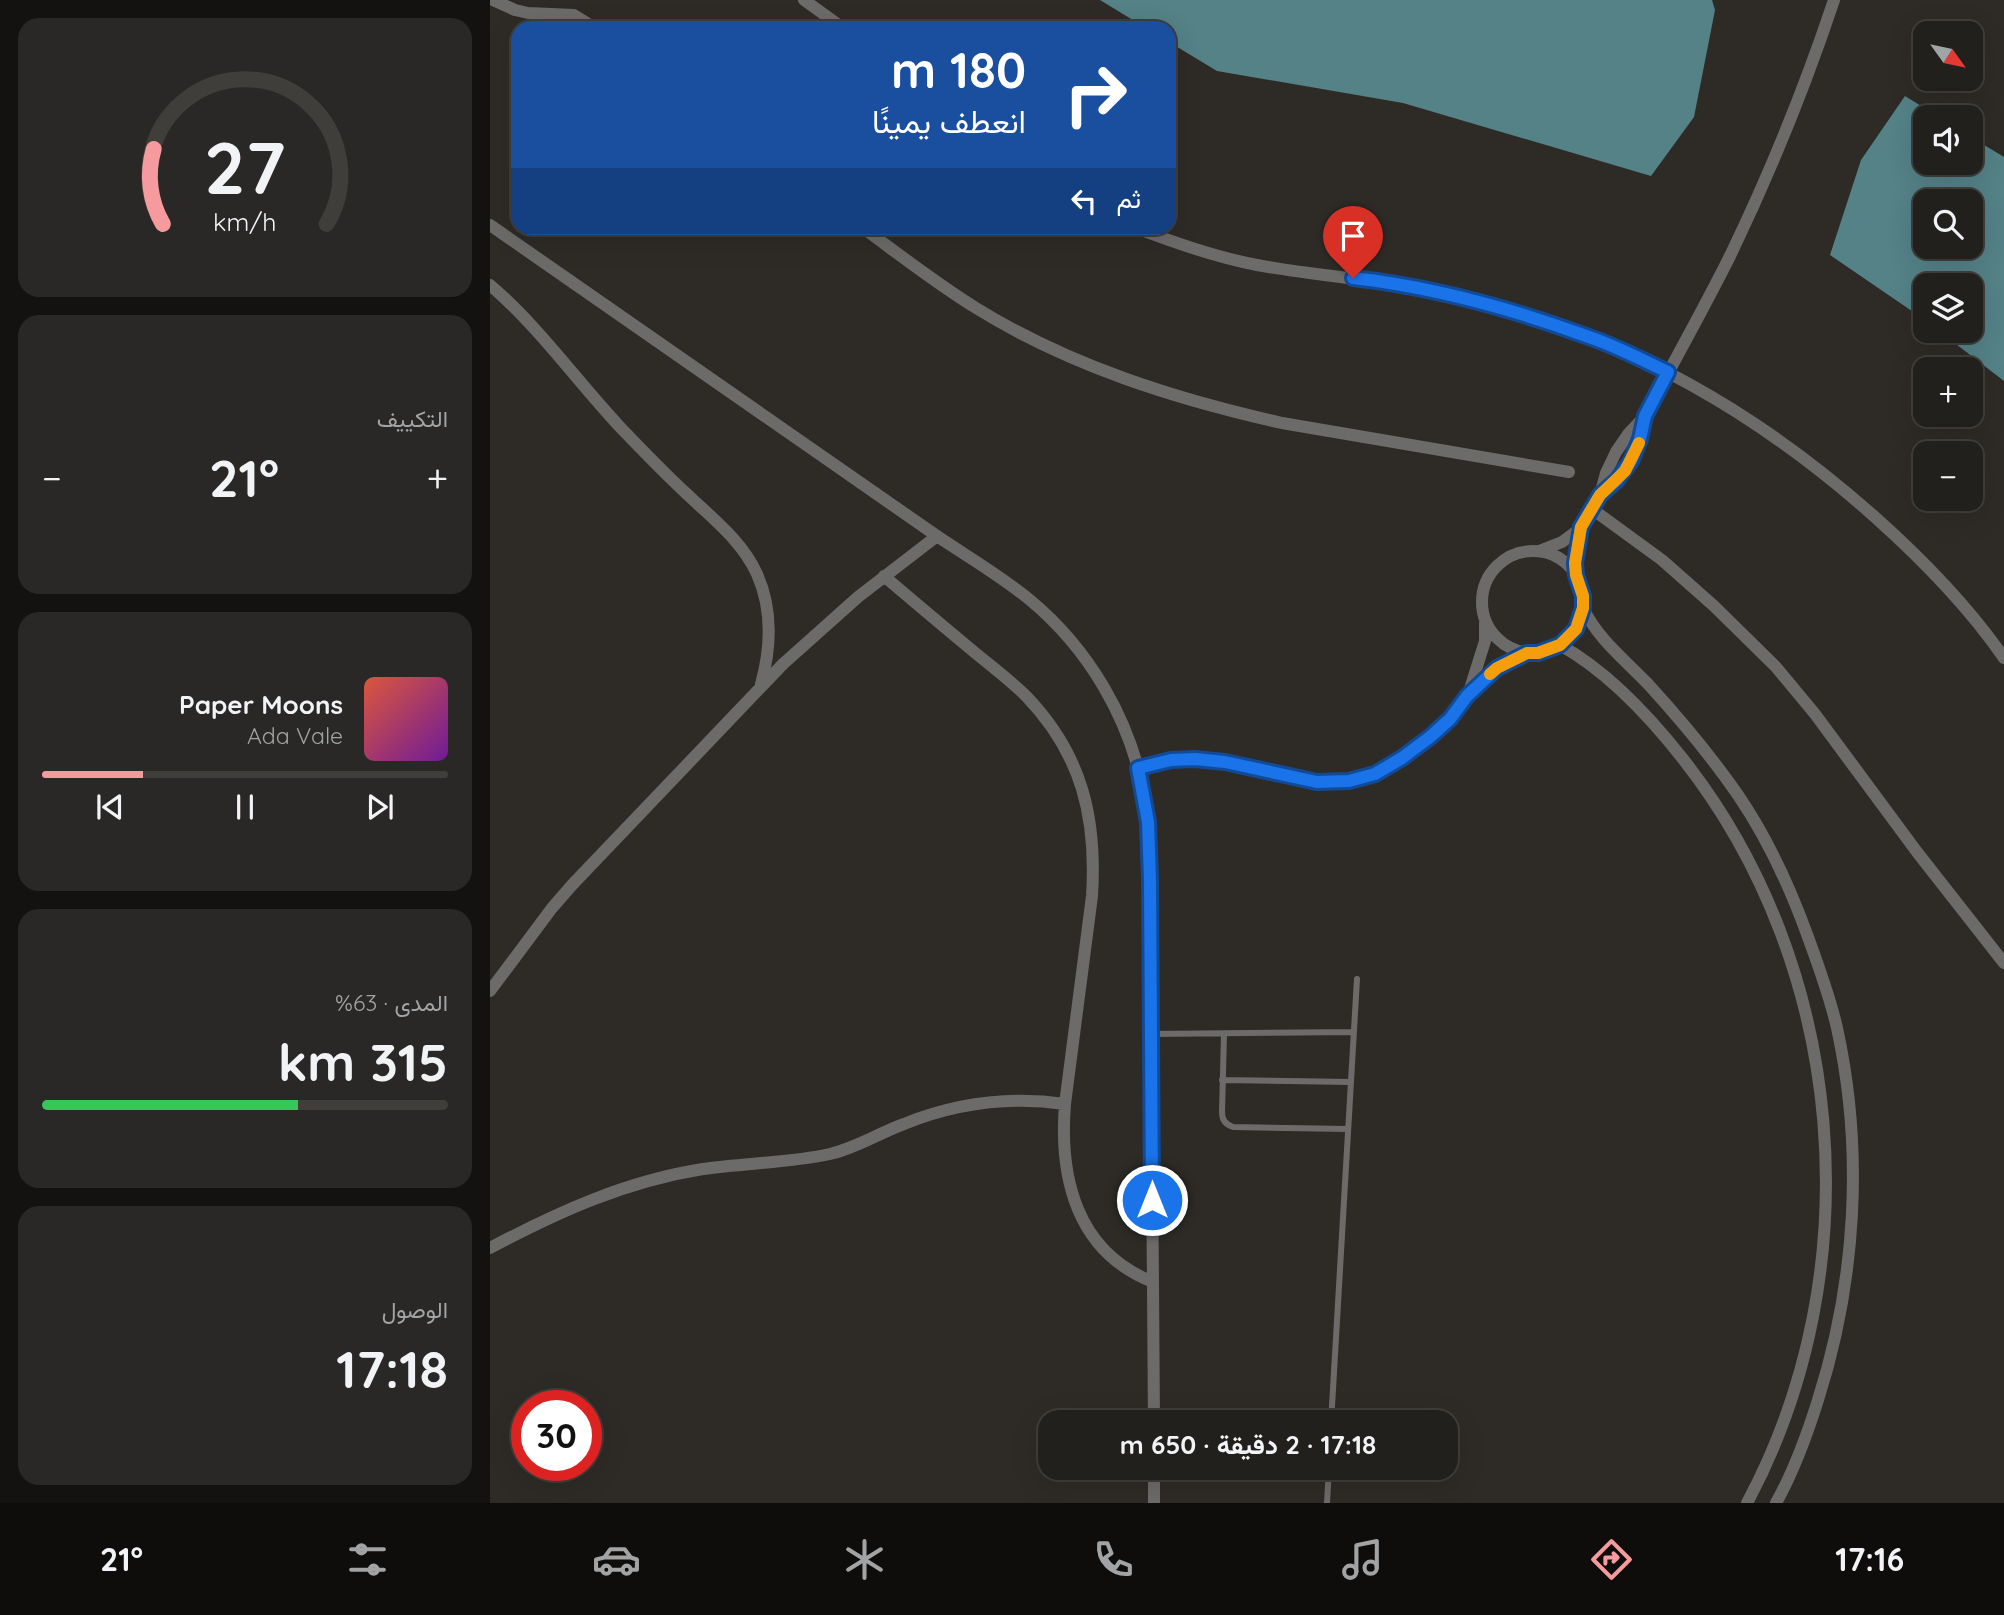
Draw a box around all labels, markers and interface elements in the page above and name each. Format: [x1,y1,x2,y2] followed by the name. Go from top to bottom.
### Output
[1913,21,1983,91] north arrow
[1913,21,1983,511] map controls
[891,39,1026,100] text: 180 m
[1050,49,1141,140] icon: right
[872,101,1026,141] text: انعطف يمينًا
[1913,105,1983,175] button: sound
[204,121,286,212] text: 27
[1065,182,1103,220] icon: left
[1117,182,1141,215] text: ثم
[1913,189,1983,259] button: search
[213,205,277,236] text: km/h
[1323,206,1383,278] pin
[1334,217,1372,255] icon: arrive
[1913,273,1983,343] button: layers
[1913,357,1983,427] button: +
[377,404,448,433] text: التكييف
[1913,441,1983,511] button: −
[209,445,279,510] text: 21°
[42,454,62,502] text: −
[427,454,448,502] text: +
[179,688,343,721] text: Paper Moons
[247,721,343,750] text: Ada Vale
[91,788,129,826] icon: previous
[226,788,264,826] icon: pause
[361,788,399,826] icon: next
[335,988,448,1017] text: المدى · 63%
[278,1029,448,1094] text: 315 km
[1115,1163,1189,1237] position arrow
[382,1295,448,1324] text: الوصول
[336,1336,448,1401] text: 17:18
[511,1390,602,1481] speed limit sign: 30
[1120,1428,1376,1461] text: 17:18 · 2 دقيقة · 650 m
[343,1535,392,1584] icon: filters
[592,1535,641,1584] icon: car
[840,1535,889,1584] icon: climate
[1089,1535,1138,1584] icon: phone
[1338,1535,1387,1584] icon: music
[1587,1535,1636,1584] icon: directions
[100,1539,143,1579] text: 21°
[1835,1539,1904,1579] text: 17:16

